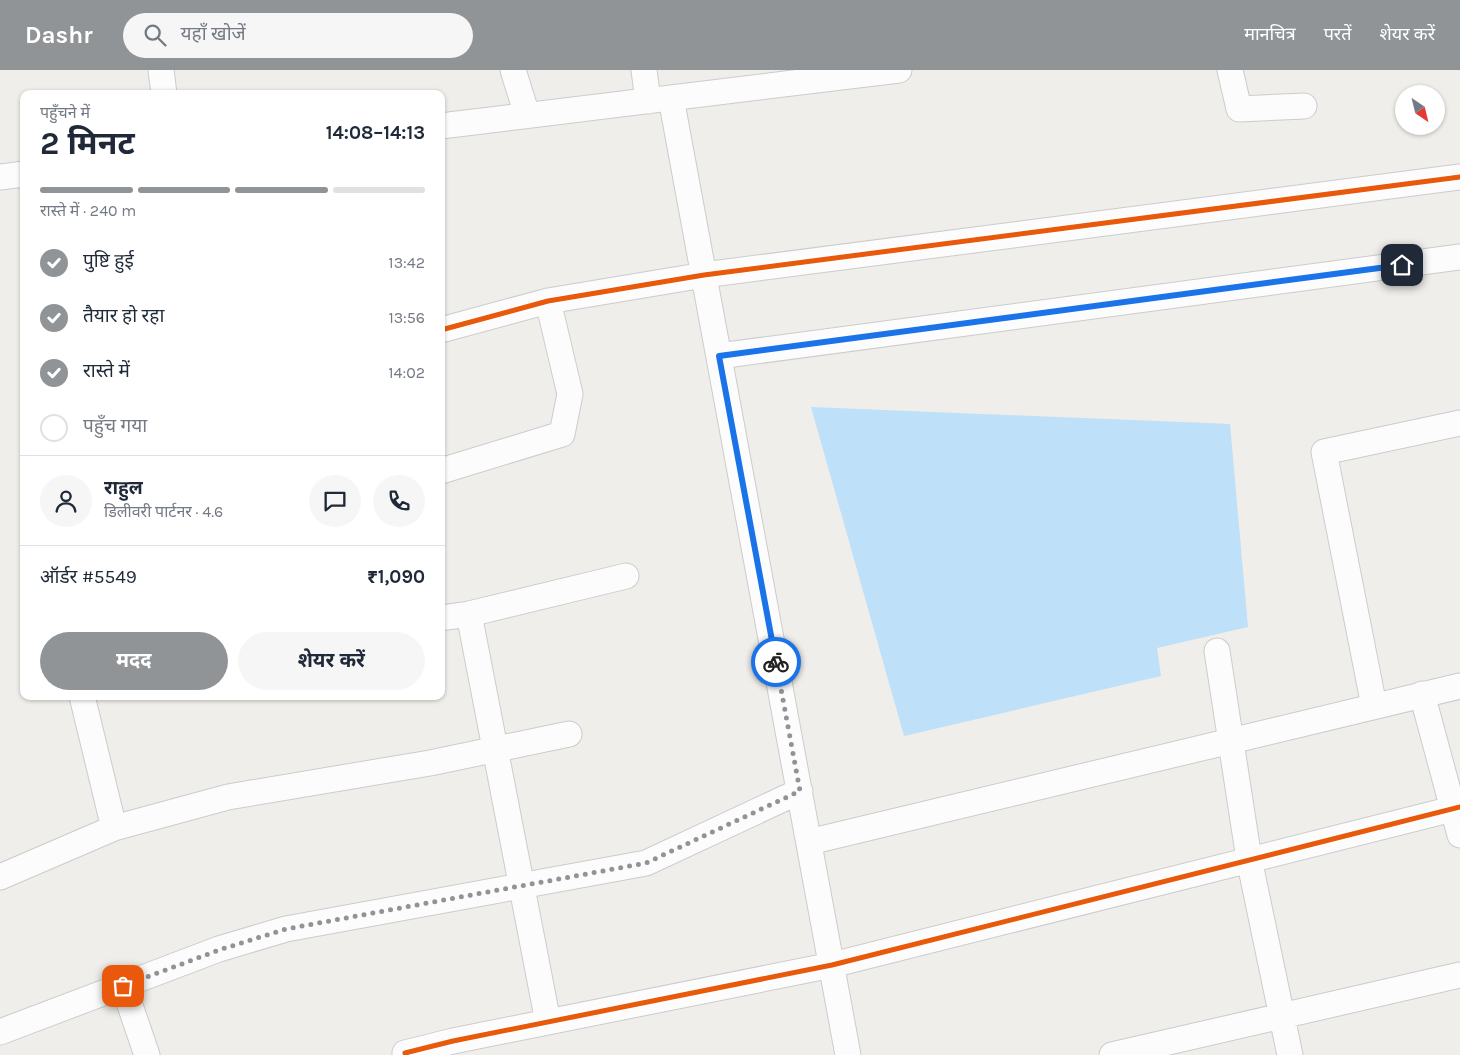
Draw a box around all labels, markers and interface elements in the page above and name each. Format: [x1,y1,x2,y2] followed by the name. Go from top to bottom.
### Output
[123,13,473,58] search box
[25,21,93,49] text: Dashr
[141,21,169,49] icon: search
[181,23,246,45] text: यहाँ खोजें
[1244,23,1296,45] text: मानचित्र
[1324,23,1351,45] text: परतें
[1379,23,1435,45] text: शेयर करें
[1395,85,1445,135] north arrow
[1395,85,1445,135] map controls
[40,103,90,122] text: पहुँचने में
[326,122,425,144] text: 14:08–14:13
[40,125,135,162] text: 2 मिनट
[40,201,136,220] text: रास्ते में · 240 m
[1381,244,1423,286] pin
[40,249,68,277] icon: check
[83,250,134,272] text: पुष्टि हुई
[1388,251,1416,279] icon: home
[388,253,425,272] text: 13:42
[40,304,68,332] icon: check
[83,305,164,327] text: तैयार हो रहा
[388,308,425,327] text: 13:56
[40,359,68,387] icon: check
[83,360,130,382] text: रास्ते में
[388,363,425,382] text: 14:02
[83,415,147,437] text: पहुँच गया
[40,475,92,527] button: person
[309,475,361,527] button: chat
[373,475,425,527] button: phone
[104,477,143,499] text: राहुल
[104,502,223,521] text: डिलीवरी पार्टनर · 4.6
[40,566,137,588] text: ऑर्डर #5549
[367,566,425,588] text: ₹1,090
[40,632,228,690] button: मदद
[238,632,425,690] button: शेयर करें
[751,637,801,687] courier
[762,648,790,676] icon: bike
[102,965,144,1007] pin
[109,972,137,1000] icon: bag

